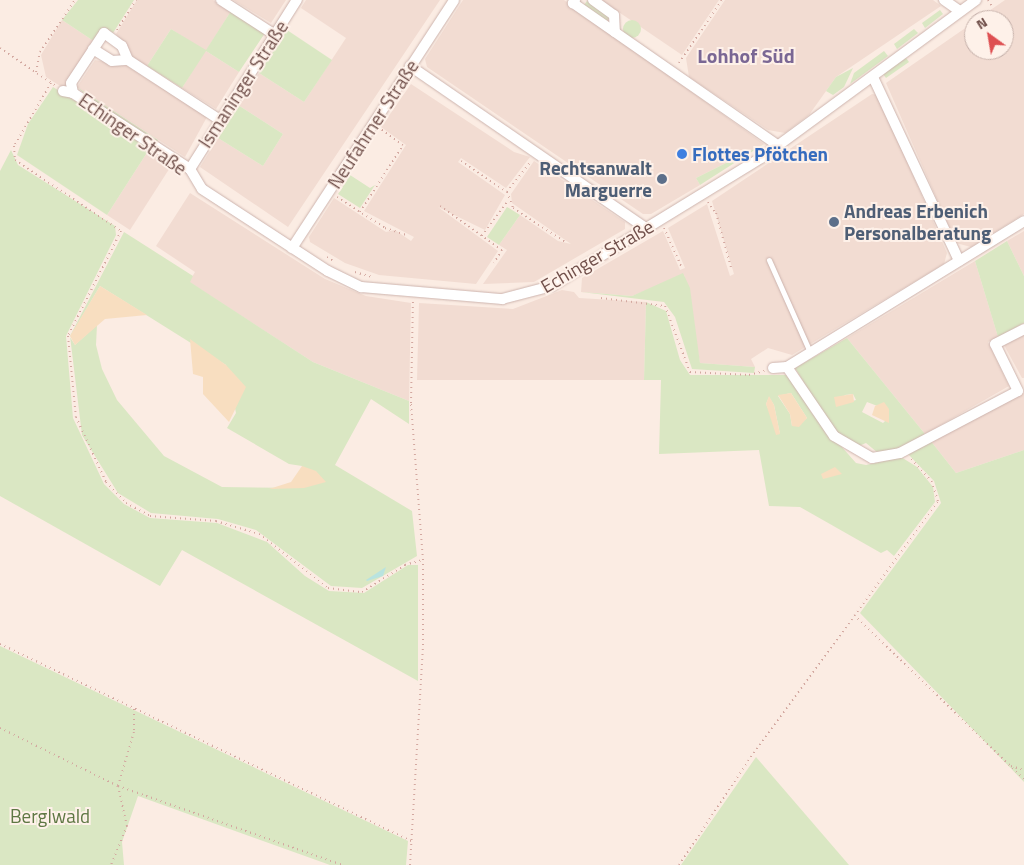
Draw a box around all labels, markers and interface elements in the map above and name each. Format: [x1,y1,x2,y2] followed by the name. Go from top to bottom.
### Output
[964,10,1014,60] north arrow
[972,11,991,34] text: N
[193,16,293,152] street label: Ismaninger Straße
[697,43,795,67] district label: Lohhof Süd
[323,55,423,193] street label: Neufahrner Straße
[75,88,191,180] street label: Echinger Straße
[692,143,828,165] place label: Flottes Pfötchen
[676,148,688,160] marker: Flottes Pfötchen
[539,157,652,201] place label: Rechtsanwalt Marguerre
[656,173,668,185] marker: Rechtsanwalt Marguerre
[844,200,991,244] place label: Andreas Erbenich Personalberatung
[536,214,658,298] street label: Echinger Straße
[828,216,840,228] marker: Andreas Erbenich Personalberatung
[10,805,90,827] park label: Berglwald

